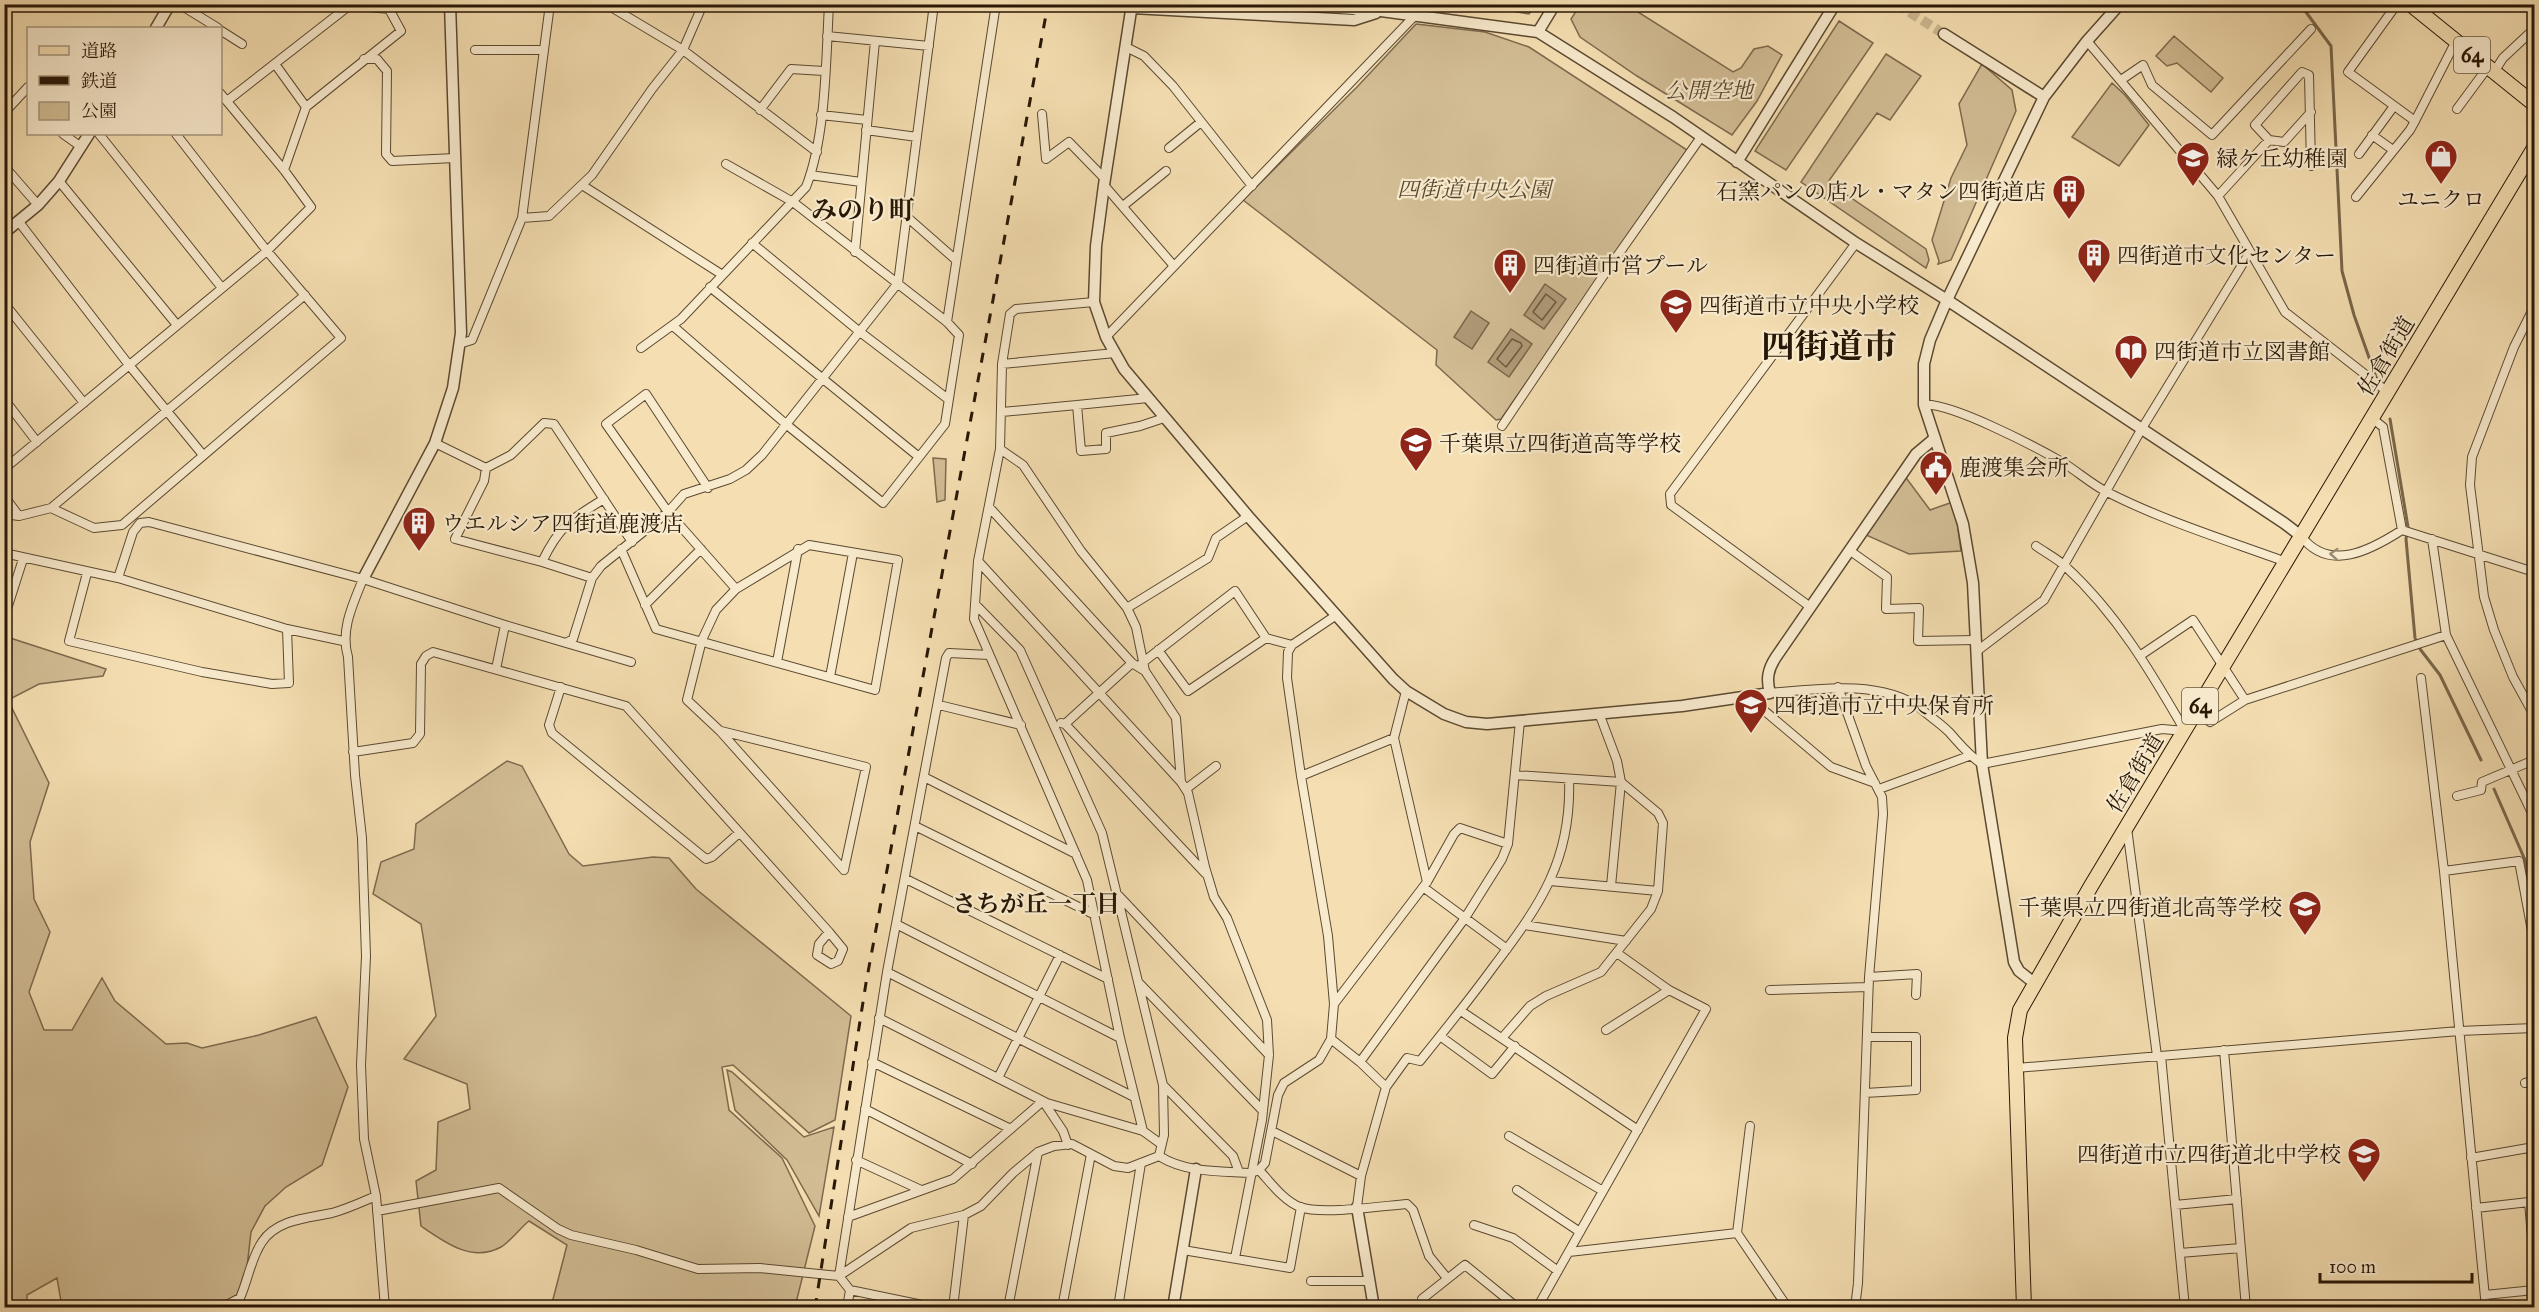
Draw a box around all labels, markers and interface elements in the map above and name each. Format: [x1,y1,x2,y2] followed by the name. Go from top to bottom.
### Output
[27,27,222,135] legend
[2454,37,2490,73] road number: 64
[81,40,117,62] text: 道路
[81,70,117,92] text: 鉄道
[1665,77,1755,104] park label: 公開空地
[81,100,117,122] text: 公園
[2423,138,2459,185] shop icon: ユニクロ
[2175,140,2211,187] school or university icon: 緑ケ丘幼稚園
[2216,145,2348,172] place label: 緑ケ丘幼稚園
[2051,173,2087,220] building icon: 石窯パンの店ル・マタン四街道店
[1397,176,1554,203] park label: 四街道中央公園
[1716,178,2046,205] place label: 石窯パンの店ル・マタン四街道店
[2397,186,2485,213] place label: ユニクロ
[811,194,915,226] district label: みのり町
[2076,237,2112,284] building icon: 四街道市文化センター
[2117,242,2336,269] place label: 四街道市文化センター
[1492,247,1528,294] building icon: 四街道市営プール
[1533,252,1708,279] place label: 四街道市営プール
[1658,287,1694,334] school or university icon: 四街道市立中央小学校
[1699,292,1919,319] place label: 四街道市立中央小学校
[2352,311,2420,401] street label: 佐倉街道
[1761,326,1897,367] district label: 四街道市
[2113,333,2149,380] library icon: 四街道市立図書館
[2154,338,2330,365] place label: 四街道市立図書館
[1398,425,1434,472] school or university icon: 千葉県立四街道高等学校
[1439,430,1681,457] place label: 千葉県立四街道高等学校
[1918,449,1954,496] public building icon: 鹿渡集会所
[1959,454,2069,481] place label: 鹿渡集会所
[401,505,437,552] building icon: ウエルシア四街道鹿渡店
[442,510,683,537] place label: ウエルシア四街道鹿渡店
[2330,547,2339,560] one-way arrow
[1733,687,1769,734] school or university icon: 四街道市立中央保育所
[2182,688,2218,724] road number: 64
[1774,692,1994,719] place label: 四街道市立中央保育所
[2101,728,2169,818] street label: 佐倉街道
[952,889,1120,919] district label: さちが丘一丁目
[2287,889,2323,936] school or university icon: 千葉県立四街道北高等学校
[2018,894,2282,921] place label: 千葉県立四街道北高等学校
[2346,1136,2382,1183] school or university icon: 四街道市立四街道北中学校
[2077,1141,2341,1168] place label: 四街道市立四街道北中学校
[2320,1246,2472,1284] scale bar
[2329,1256,2376,1278] text: 100 m

